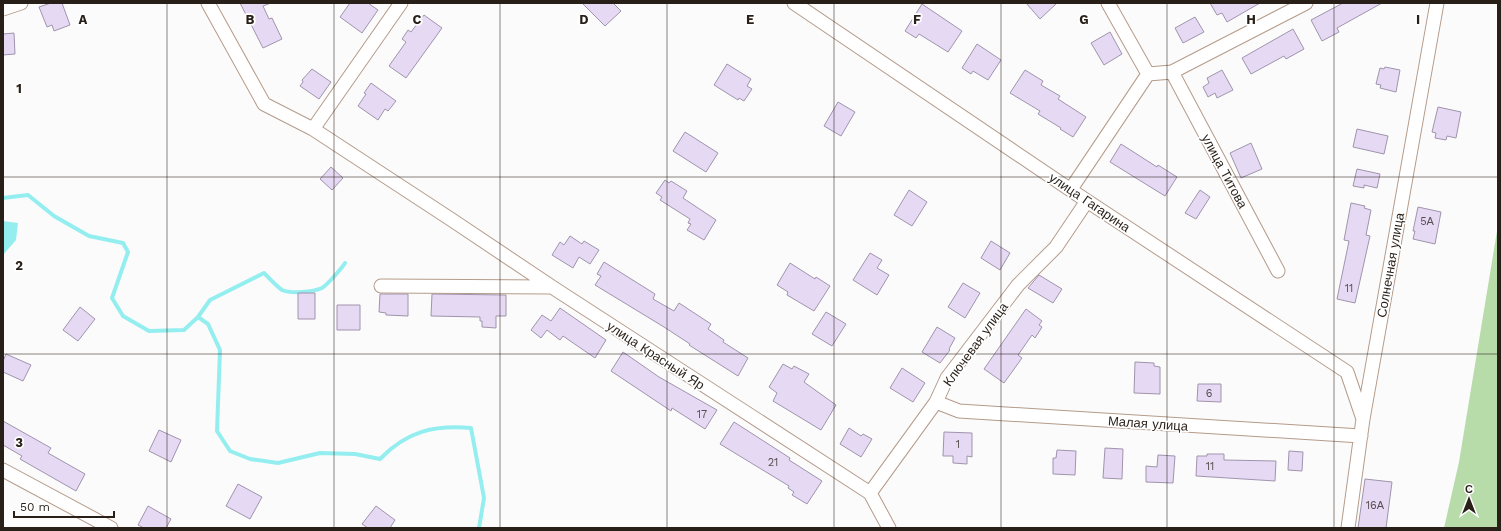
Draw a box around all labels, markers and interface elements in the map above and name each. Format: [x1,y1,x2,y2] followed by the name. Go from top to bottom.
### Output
[79,12,88,27] text: A
[246,12,255,27] text: B
[413,12,422,27] text: C
[579,12,589,27] text: D
[746,12,754,27] text: E
[913,12,921,27] text: F
[1079,12,1089,27] text: G
[1246,12,1256,27] text: H
[1416,12,1420,27] text: I
[16,81,22,96] text: 1
[1199,132,1251,212] street label: улица Титова
[1046,170,1134,235] street label: улица Гагарина
[1374,211,1407,319] street label: Солнечная улица
[1420,215,1435,228] house number: 5А
[15,258,23,273] text: 2
[1345,282,1353,295] house number: 11
[940,299,1011,389] street label: Ключевая улица
[604,318,707,393] street label: улица Красный Яр
[1206,387,1213,400] house number: 6
[697,408,707,421] house number: 17
[1107,413,1189,434] street label: Малая улица
[15,435,23,450] text: 3
[956,438,960,451] house number: 1
[768,456,778,469] house number: 21
[1206,460,1214,473] house number: 11
[1449,479,1489,519] north arrow
[1465,483,1473,496] text: С
[14,493,114,519] scale bar
[1366,499,1385,512] house number: 16А
[20,500,50,514] text: 50 m

